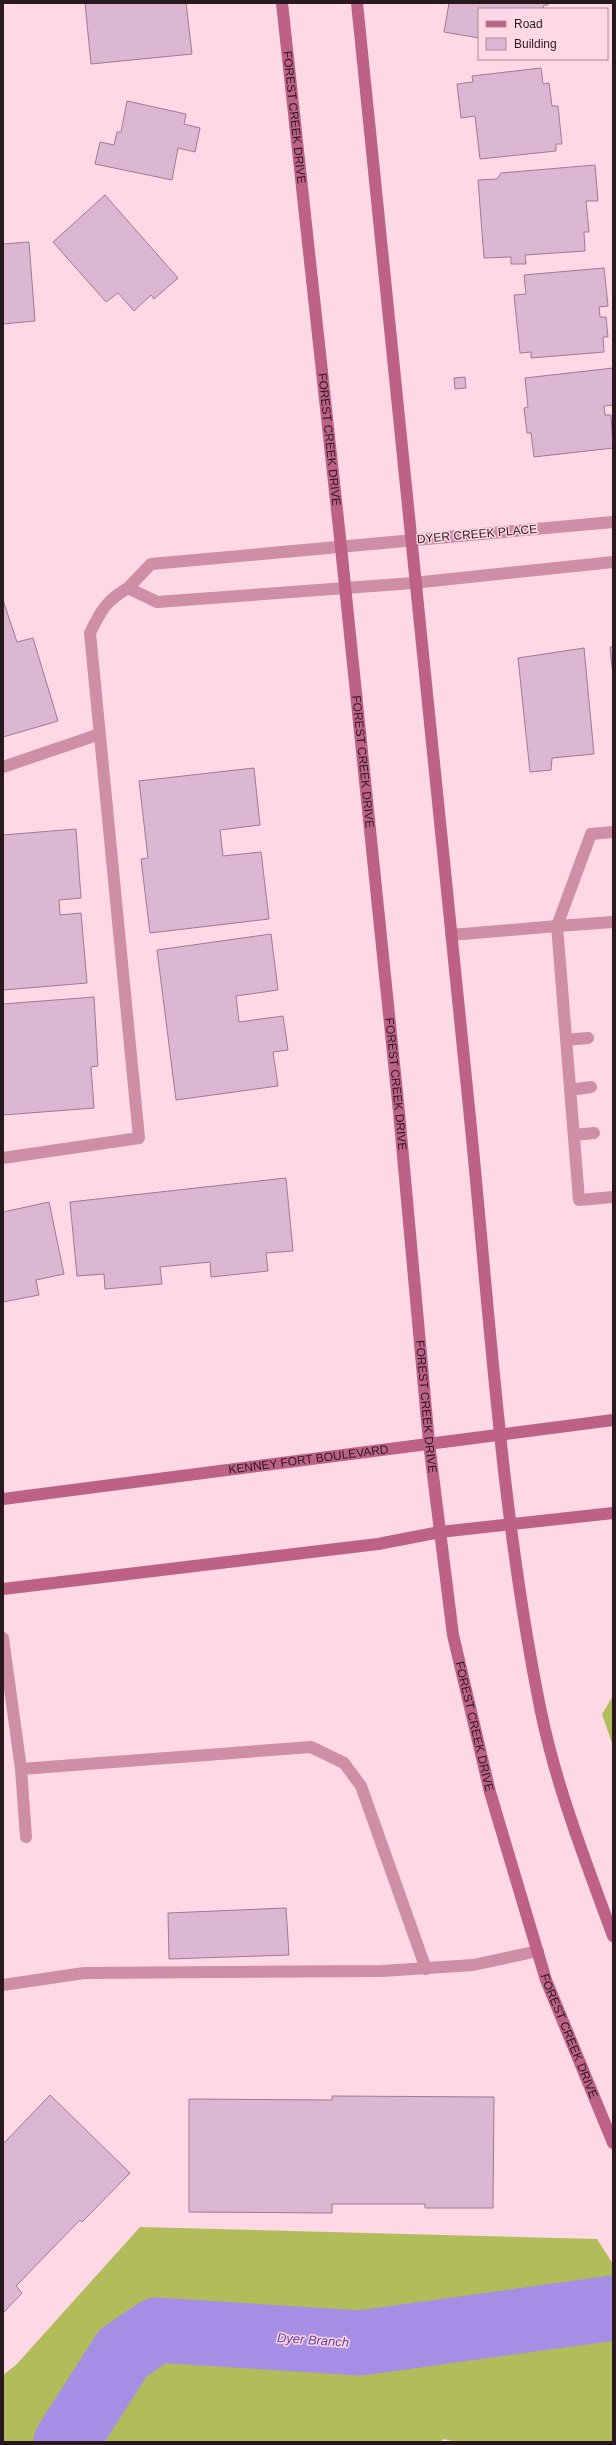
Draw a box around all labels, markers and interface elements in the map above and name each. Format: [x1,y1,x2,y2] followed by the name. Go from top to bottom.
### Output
[478,8,608,60] legend
[514,17,543,31] text: Road
[514,37,557,51] text: Building
[280,50,309,184] street label: FOREST CREEK DRIVE
[315,372,343,506] street label: FOREST CREEK DRIVE
[416,522,538,546] street label: DYER CREEK PLACE
[349,695,377,829] street label: FOREST CREEK DRIVE
[382,1017,409,1151] street label: FOREST CREEK DRIVE
[413,1340,440,1474] street label: FOREST CREEK DRIVE
[228,1442,390,1477] street label: KENNEY FORT BOULEVARD
[452,1660,497,1793] street label: FOREST CREEK DRIVE
[538,1972,601,2100] street label: FOREST CREEK DRIVE
[276,2330,350,2350] water label: Dyer Branch

